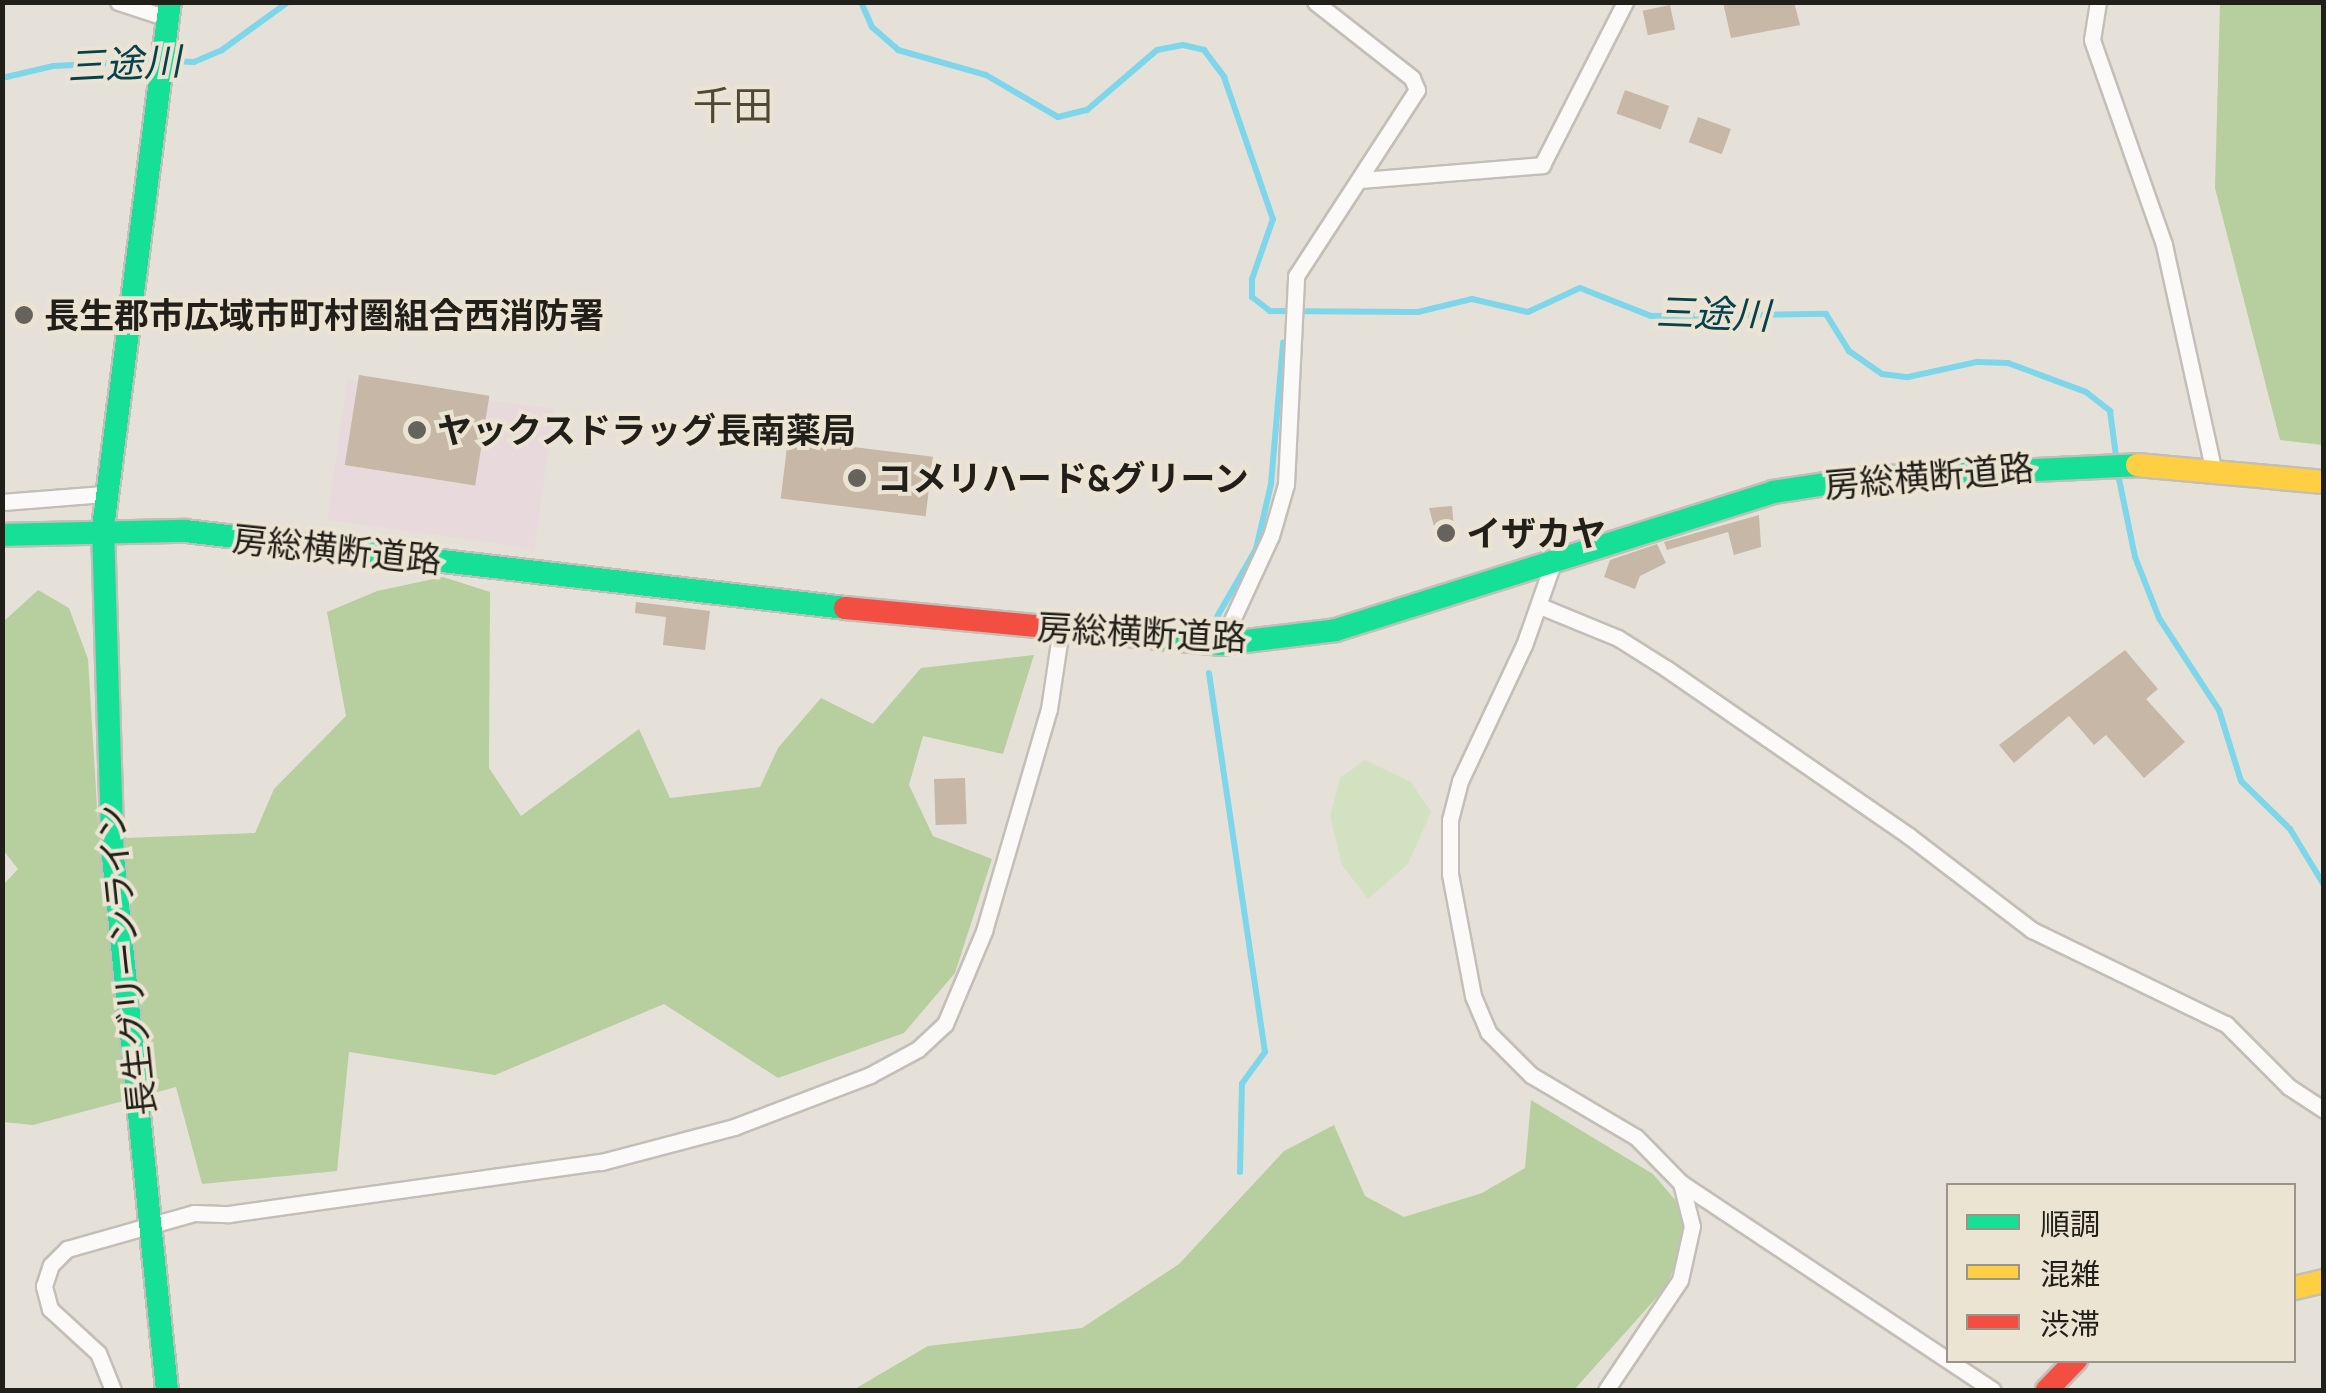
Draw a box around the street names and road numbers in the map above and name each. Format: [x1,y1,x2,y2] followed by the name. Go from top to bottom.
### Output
[1823,446,2035,506] street label: 房総横断道路
[230,517,444,581] street label: 房総横断道路
[1036,606,1248,658] street label: 房総横断道路
[89,801,163,1119] street label: 長生グリーンライン

